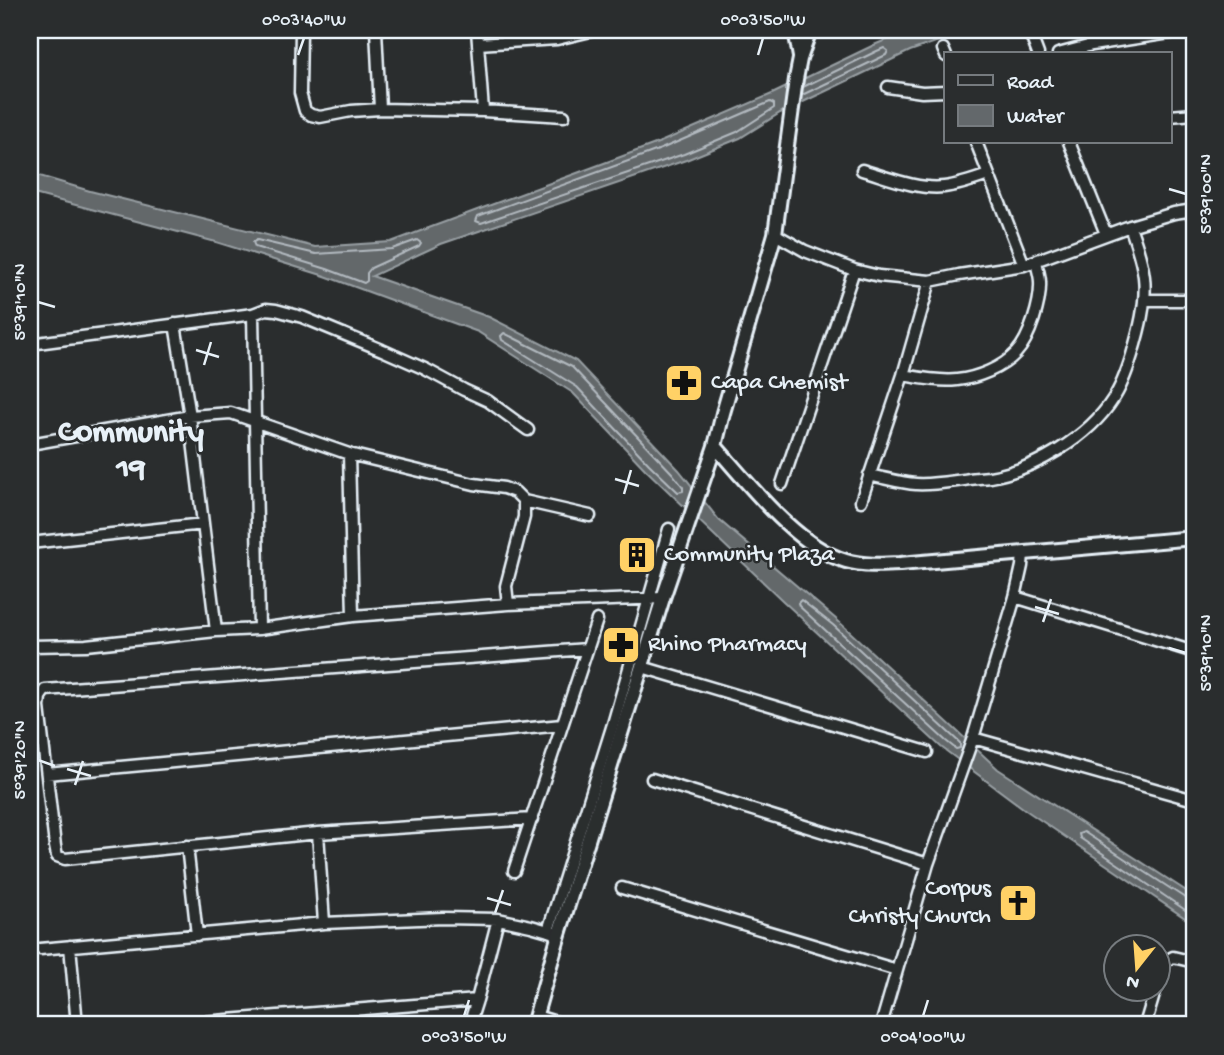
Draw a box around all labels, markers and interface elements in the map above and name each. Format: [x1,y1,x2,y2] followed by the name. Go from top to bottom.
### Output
[262,11,346,32] text: 0°03'40"W
[721,11,805,32] text: 0°03'50"W
[944,52,1172,144] legend
[1007,72,1055,97] text: Road
[1007,106,1065,131] text: Water
[1197,154,1218,234] text: 5°39'00"N
[11,263,32,341] text: 5°39'10"N
[663,362,705,404] pharmacy icon: Capa Chemist
[711,369,850,398] place label: Capa Chemist
[58,415,204,490] district label: Community 19
[616,534,658,576] building icon: Community Plaza
[664,541,835,570] place label: Community Plaza
[1197,614,1218,692] text: 5°39'10"N
[600,624,642,666] pharmacy icon: Rhino Pharmacy
[648,631,807,660] place label: Rhino Pharmacy
[11,721,32,799] text: 5°39'20"N
[849,875,992,932] place label: Corpus Christy Church
[997,882,1039,924] church icon: Corpus Christy Church
[1102,932,1172,1002] north arrow
[1124,968,1142,994] text: N
[422,1028,506,1049] text: 0°03'50"W
[881,1028,965,1049] text: 0°04'00"W

